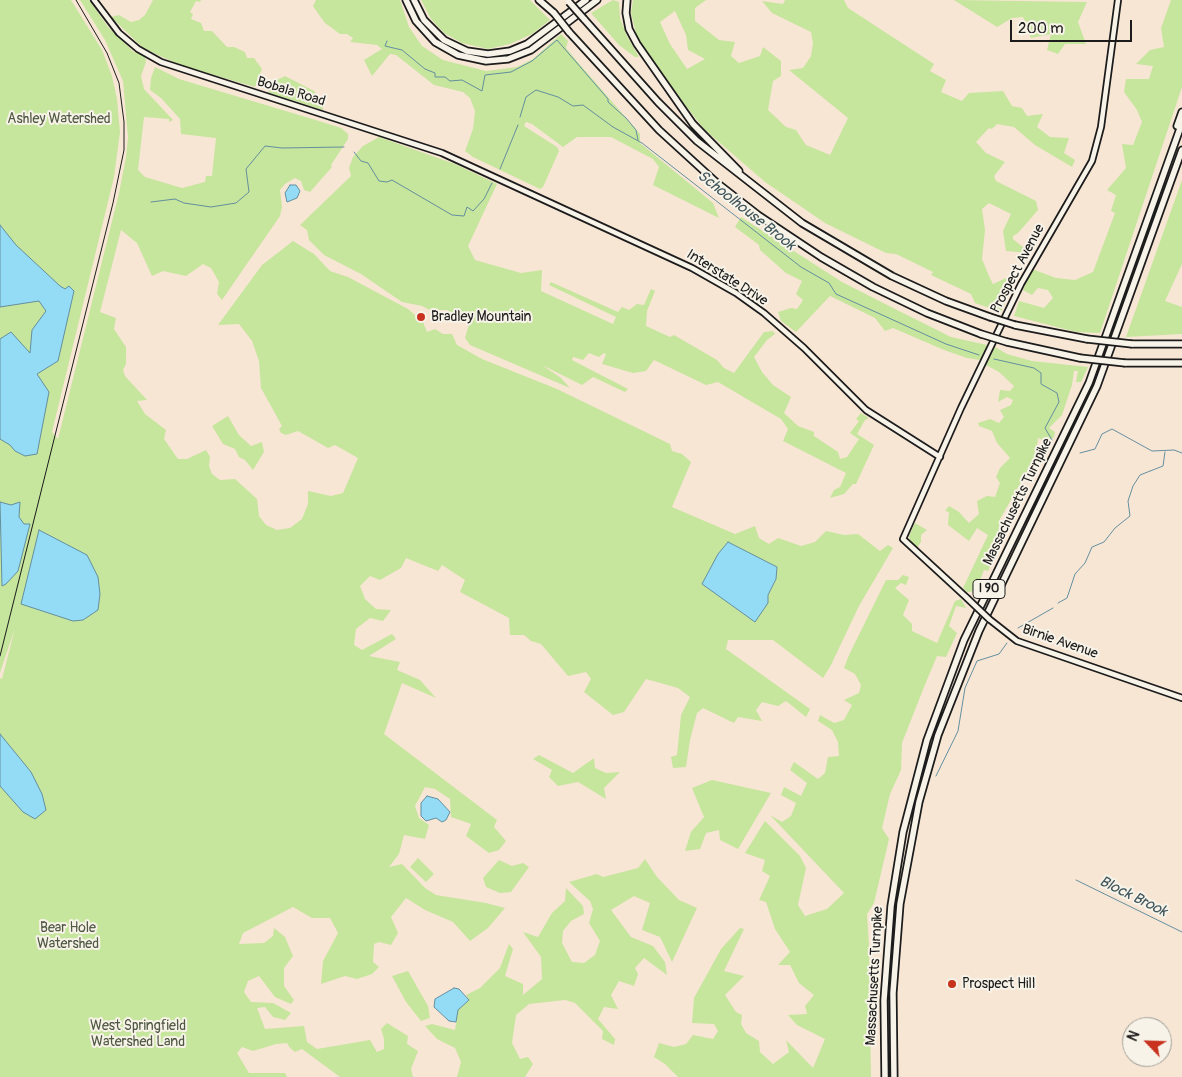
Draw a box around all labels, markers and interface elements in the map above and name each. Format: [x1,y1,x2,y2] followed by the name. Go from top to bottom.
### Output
[1012,10,1134,42] scale bar
[1018,19,1063,38] text: 200 m
[255,74,327,110] street label: Bobala Road
[7,111,111,127] park label: Ashley Watershed
[694,167,798,255] water label: Schoolhouse Brook
[988,222,1048,316] street label: Prospect Avenue
[683,246,771,310] street label: Interstate Drive
[431,309,531,325] place label: Bradley Mountain
[415,311,427,323] marker: Bradley Mountain
[980,436,1056,568] street label: Massachusetts Turnpike
[973,580,1005,598] road number: I 90
[1020,621,1100,663] street label: Birnie Avenue
[1096,873,1170,921] water label: Block Brook
[863,906,887,1046] street label: Massachusetts Turnpike
[37,920,99,952] park label: Bear Hole Watershed
[962,976,1035,992] place label: Prospect Hill
[946,978,958,990] marker: Prospect Hill
[1122,1017,1172,1067] north arrow
[90,1018,186,1050] park label: West Springfield Watershed Land
[1124,1028,1143,1044] text: N

